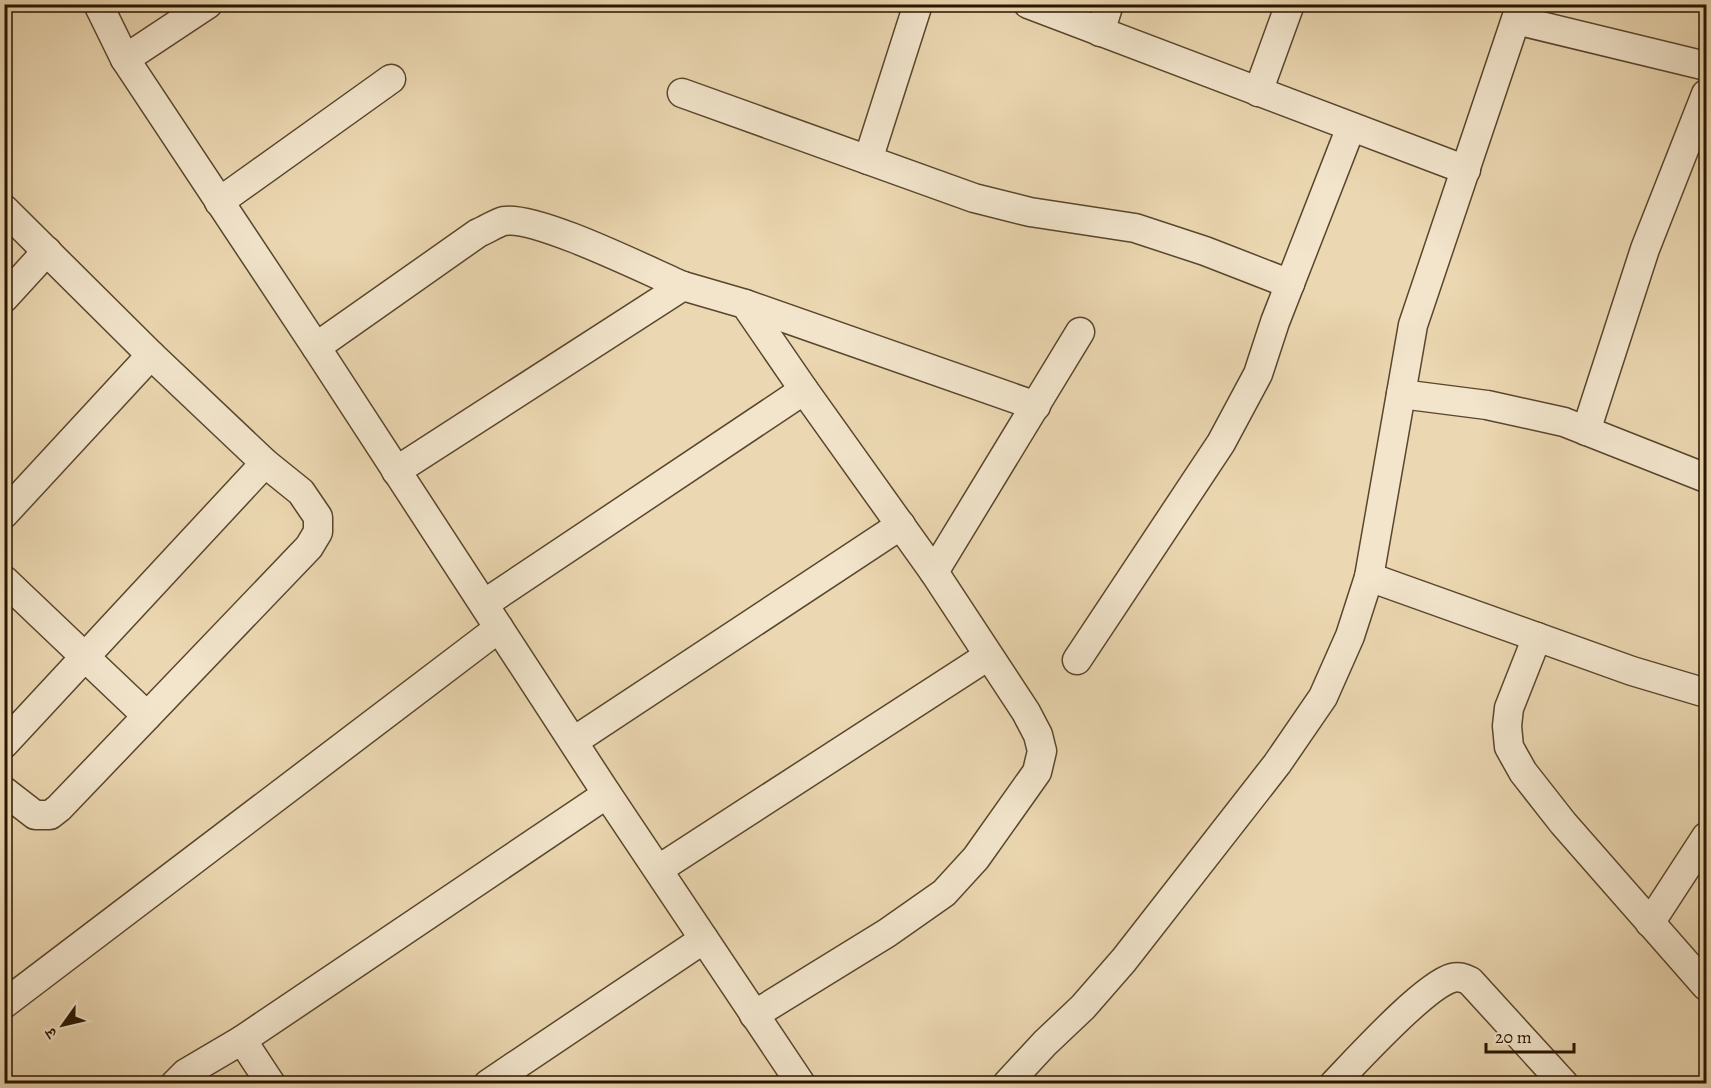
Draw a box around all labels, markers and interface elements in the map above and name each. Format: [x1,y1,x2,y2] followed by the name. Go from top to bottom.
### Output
[33,995,93,1055] north arrow
[1486,1016,1574,1054] scale bar
[39,1022,63,1043] text: उ
[1495,1025,1532,1049] text: 20 m

